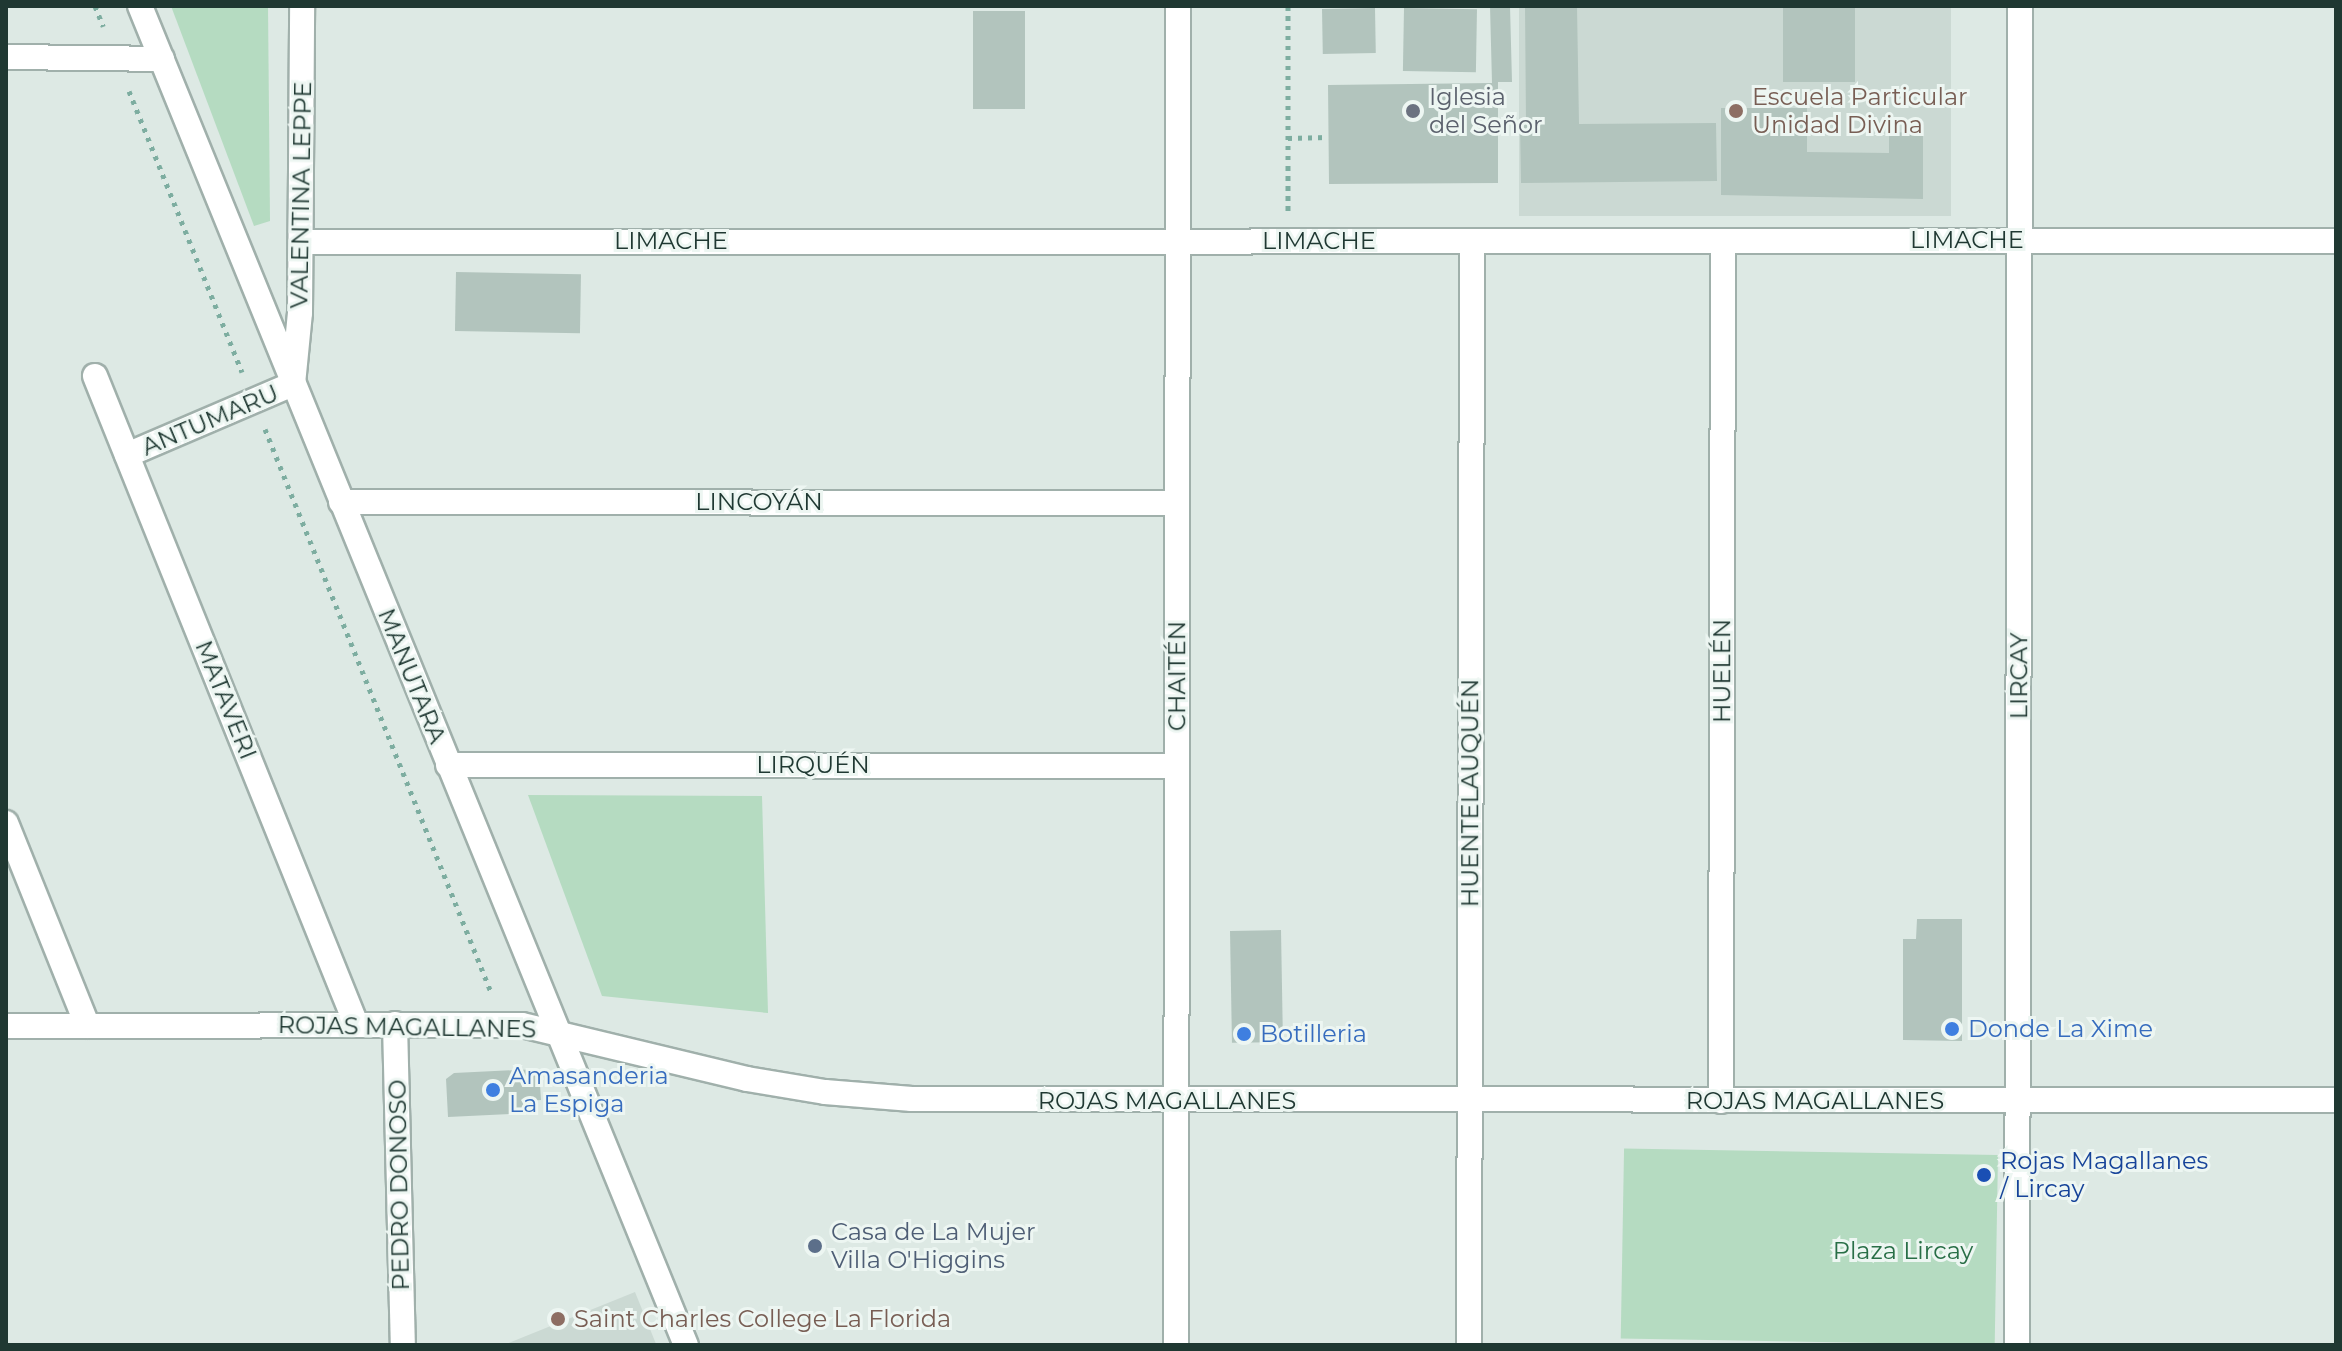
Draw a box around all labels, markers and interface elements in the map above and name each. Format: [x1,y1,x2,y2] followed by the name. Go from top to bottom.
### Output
[285,81,317,309] street label: VALENTINA LEPPE
[1429,83,1543,139] place label: Iglesia del Señor
[1752,83,1968,139] place label: Escuela Particular Unidad Divina
[1404,102,1422,120] marker: Iglesia del Señor
[1727,102,1745,120] marker: Escuela Particular Unidad Divina
[1910,226,2024,254] street label: LIMACHE
[614,227,728,255] street label: LIMACHE
[1262,227,1376,255] street label: LIMACHE
[137,378,283,462] street label: ANTUMARU
[695,488,823,516] street label: LINCOYÁN
[372,604,452,748] street label: MANUTARA
[1708,619,1736,723] street label: HUELÉN
[1163,621,1191,731] street label: CHAITÉN
[2005,633,2033,719] street label: LIRCAY
[189,636,263,764] street label: MATAVERI
[1456,679,1484,907] street label: HUENTELAUQUÉN
[756,751,870,779] street label: LIRQUÉN
[278,1010,536,1044] street label: ROJAS MAGALLANES
[1968,1015,2153,1043] place label: Donde La Xime
[1260,1020,1367,1048] place label: Botilleria
[1943,1020,1961,1038] marker: Donde La Xime
[1235,1025,1253,1043] marker: Botilleria
[509,1062,669,1118] place label: Amasanderia La Espiga
[383,1079,415,1291] street label: PEDRO DONOSO
[484,1081,502,1099] marker: Amasanderia La Espiga
[1038,1087,1296,1115] street label: ROJAS MAGALLANES
[1686,1087,1944,1115] street label: ROJAS MAGALLANES
[2000,1147,2208,1203] place label: Rojas Magallanes / Lircay
[1975,1166,1993,1184] marker: Rojas Magallanes / Lircay
[831,1218,1036,1274] place label: Casa de La Mujer Villa O'Higgins
[806,1237,824,1255] marker: Casa de La Mujer Villa O'Higgins
[1833,1237,1973,1265] park label: Plaza Lircay
[574,1305,951,1333] place label: Saint Charles College La Florida
[549,1310,567,1328] marker: Saint Charles College La Florida

